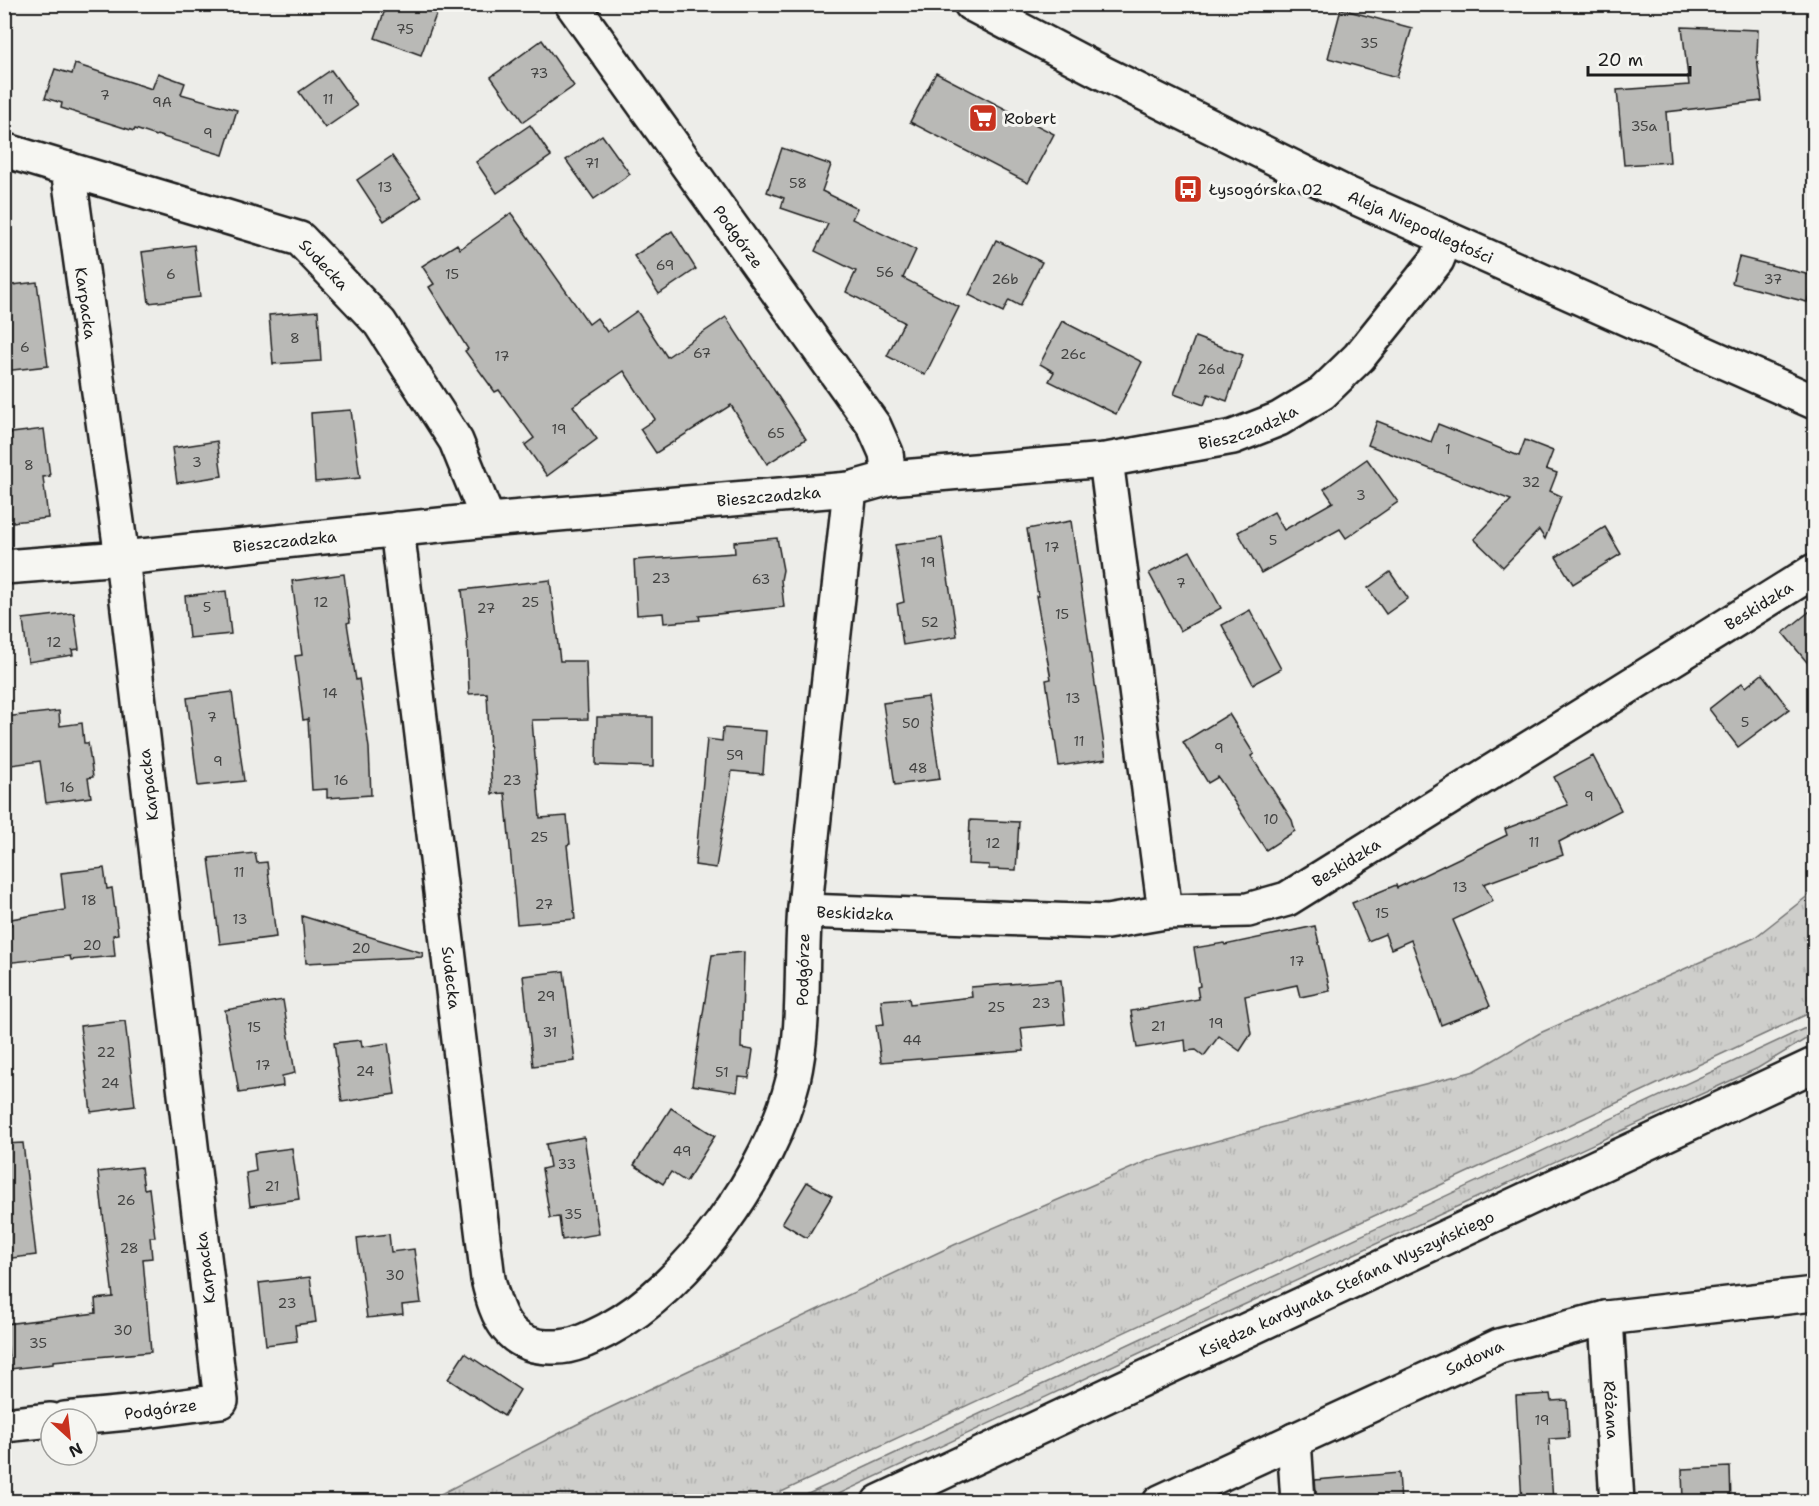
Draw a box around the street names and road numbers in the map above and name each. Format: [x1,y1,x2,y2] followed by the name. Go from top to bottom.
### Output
[1345,186,1497,269] street label: Aleja Niepodległości
[708,201,768,273] street label: Podgórze
[294,235,353,295] street label: Sudecka
[70,266,101,340] street label: Karpacka
[1197,400,1302,454] street label: Bieszczadzka
[716,482,822,511] street label: Bieszczadzka
[232,526,338,557] street label: Bieszczadzka
[1721,577,1797,635] street label: Beskidzka
[134,748,163,822] street label: Karpacka
[1308,834,1384,892] street label: Beskidzka
[816,901,894,925] street label: Beskidzka
[792,933,814,1006] street label: Podgórze
[437,945,465,1010] street label: Sudecka
[1196,1206,1498,1362] street label: Księdza kardynała Stefana Wyszyńskiego
[191,1231,220,1305] street label: Karpacka
[1442,1335,1507,1380] street label: Sadowa
[1599,1380,1623,1440] street label: Różana
[123,1394,198,1424] street label: Podgórze

